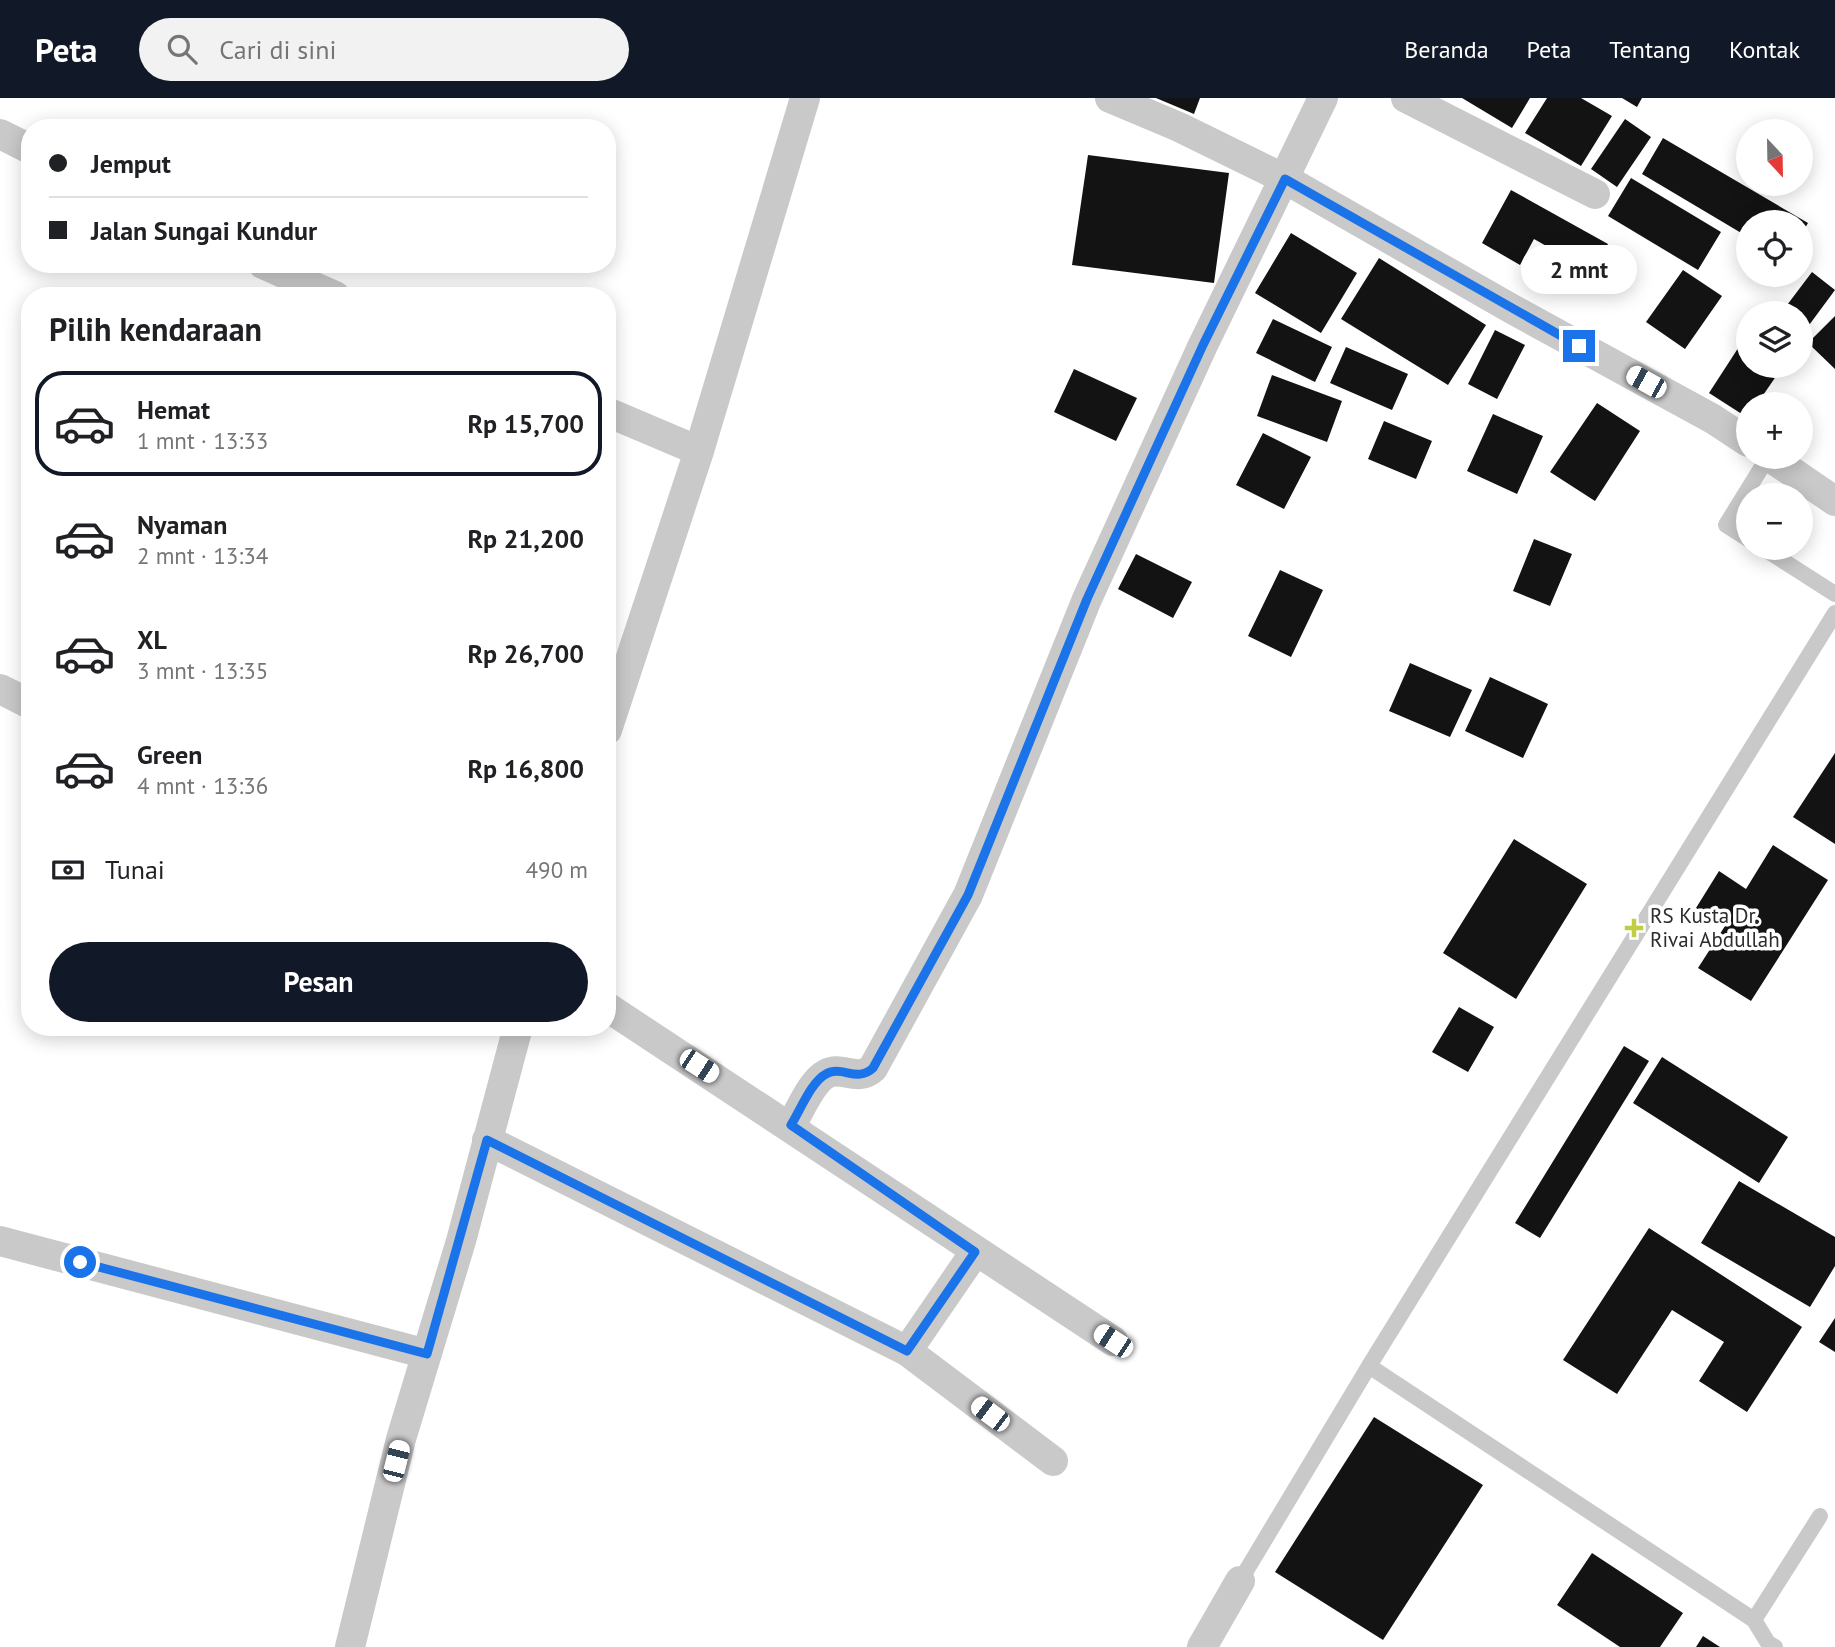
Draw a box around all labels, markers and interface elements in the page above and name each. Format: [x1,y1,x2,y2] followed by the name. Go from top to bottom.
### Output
[139,18,629,81] search box
[35,28,97,71] text: Peta
[163,30,201,68] icon: search
[219,33,336,66] text: Cari di sini
[1404,34,1489,65] text: Beranda
[1527,34,1571,65] text: Peta
[1609,34,1691,65] text: Tentang
[1729,34,1800,65] text: Kontak
[1736,119,1813,196] north arrow
[1736,119,1813,560] map controls
[91,147,171,180] text: Jemput
[1736,210,1813,287] button: locate
[91,214,317,247] text: Jalan Sungai Kundur
[1521,244,1637,294] callout: 2 mnt
[1550,255,1608,284] text: 2 mnt
[1736,301,1813,378] button: layers
[49,308,262,350] text: Pilih kendaraan
[1563,330,1595,362] route end
[1623,363,1670,401] car
[53,392,116,455] icon: car
[1736,392,1813,469] button: +
[137,393,210,426] text: Hemat
[467,407,584,440] text: Rp 15,700
[137,426,268,455] text: 1 mnt · 13:33
[1736,483,1813,560] button: −
[53,507,116,570] icon: car
[137,508,227,541] text: Nyaman
[467,522,584,555] text: Rp 21,200
[137,541,268,570] text: 2 mnt · 13:34
[53,622,116,685] icon: car
[137,623,167,656] text: XL
[467,637,584,670] text: Rp 26,700
[137,656,268,685] text: 3 mnt · 13:35
[53,737,116,800] icon: car
[137,738,202,771] text: Green
[467,752,584,785] text: Rp 16,800
[137,771,268,800] text: 4 mnt · 13:36
[49,851,87,889] icon: cash
[105,853,165,886] text: Tunai
[526,855,588,884] text: 490 m
[1650,902,1780,953] place label: RS Kusta Dr. Rivai Abdullah
[1624,918,1644,938] marker: RS Kusta Dr. Rivai Abdullah
[49,942,588,1022] button: Pesan
[676,1046,723,1086] car
[64,1246,96,1278] route start
[1090,1321,1137,1361] car
[967,1393,1014,1435] car
[381,1438,412,1484] car

